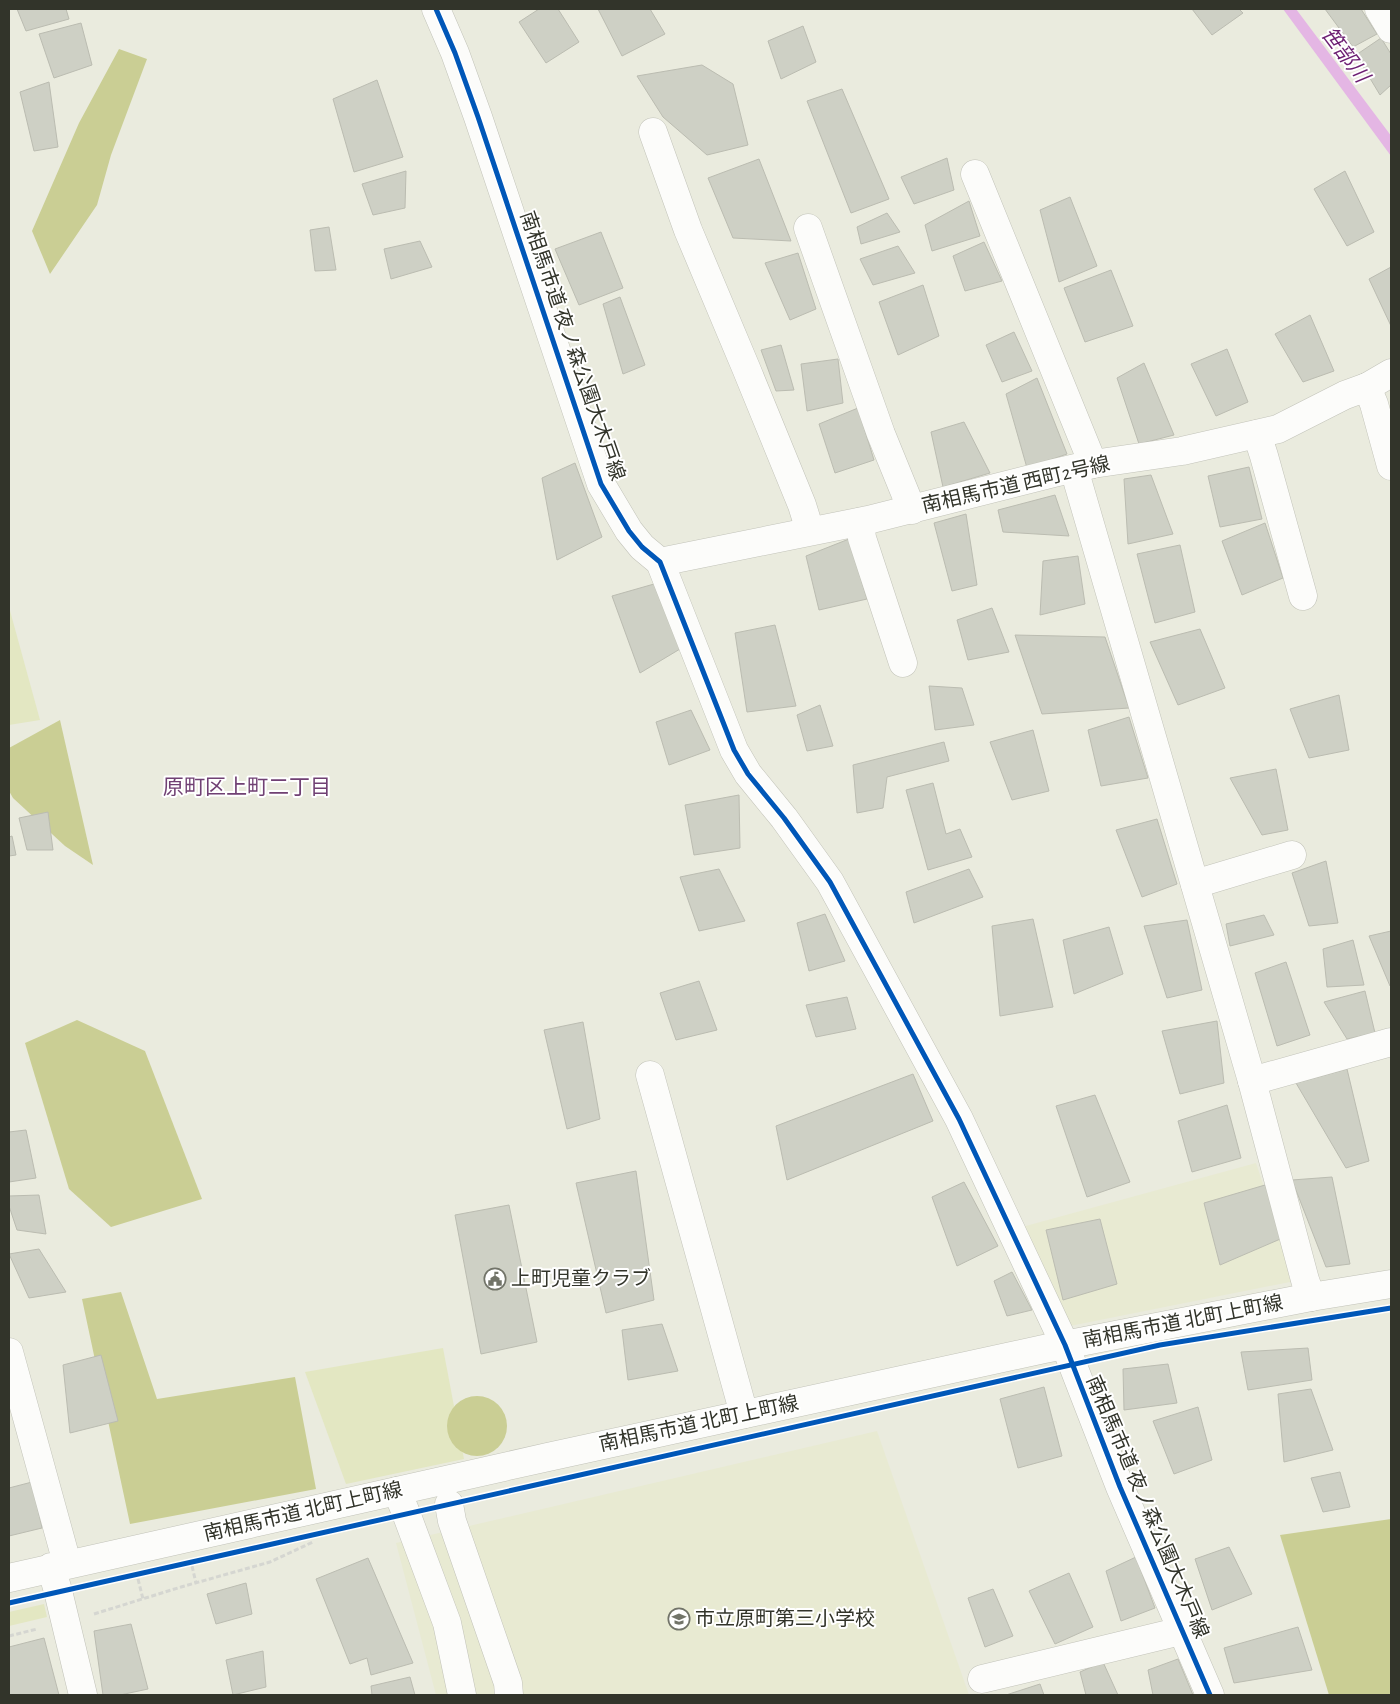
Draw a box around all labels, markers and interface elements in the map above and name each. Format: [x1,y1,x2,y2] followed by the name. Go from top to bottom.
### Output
[1318,23,1374,88] water label: 笹部川
[516,208,629,483] street label: 南相馬市道 夜ノ森公園大木戸線
[920,452,1112,516] street label: 南相馬市道 西町2号線
[163,776,331,798] district label: 原町区上町二丁目
[483,1267,507,1291] public building icon: 上町児童クラブ
[511,1267,651,1289] place label: 上町児童クラブ
[1081,1291,1285,1351] street label: 南相馬市道 北町上町線
[1082,1372,1213,1641] street label: 南相馬市道 夜ノ森公園大木戸線
[597,1391,801,1455] street label: 南相馬市道 北町上町線
[201,1477,404,1545] street label: 南相馬市道 北町上町線
[667,1607,691,1631] school or university icon: 市立原町第三小学校
[695,1608,875,1629] place label: 市立原町第三小学校

